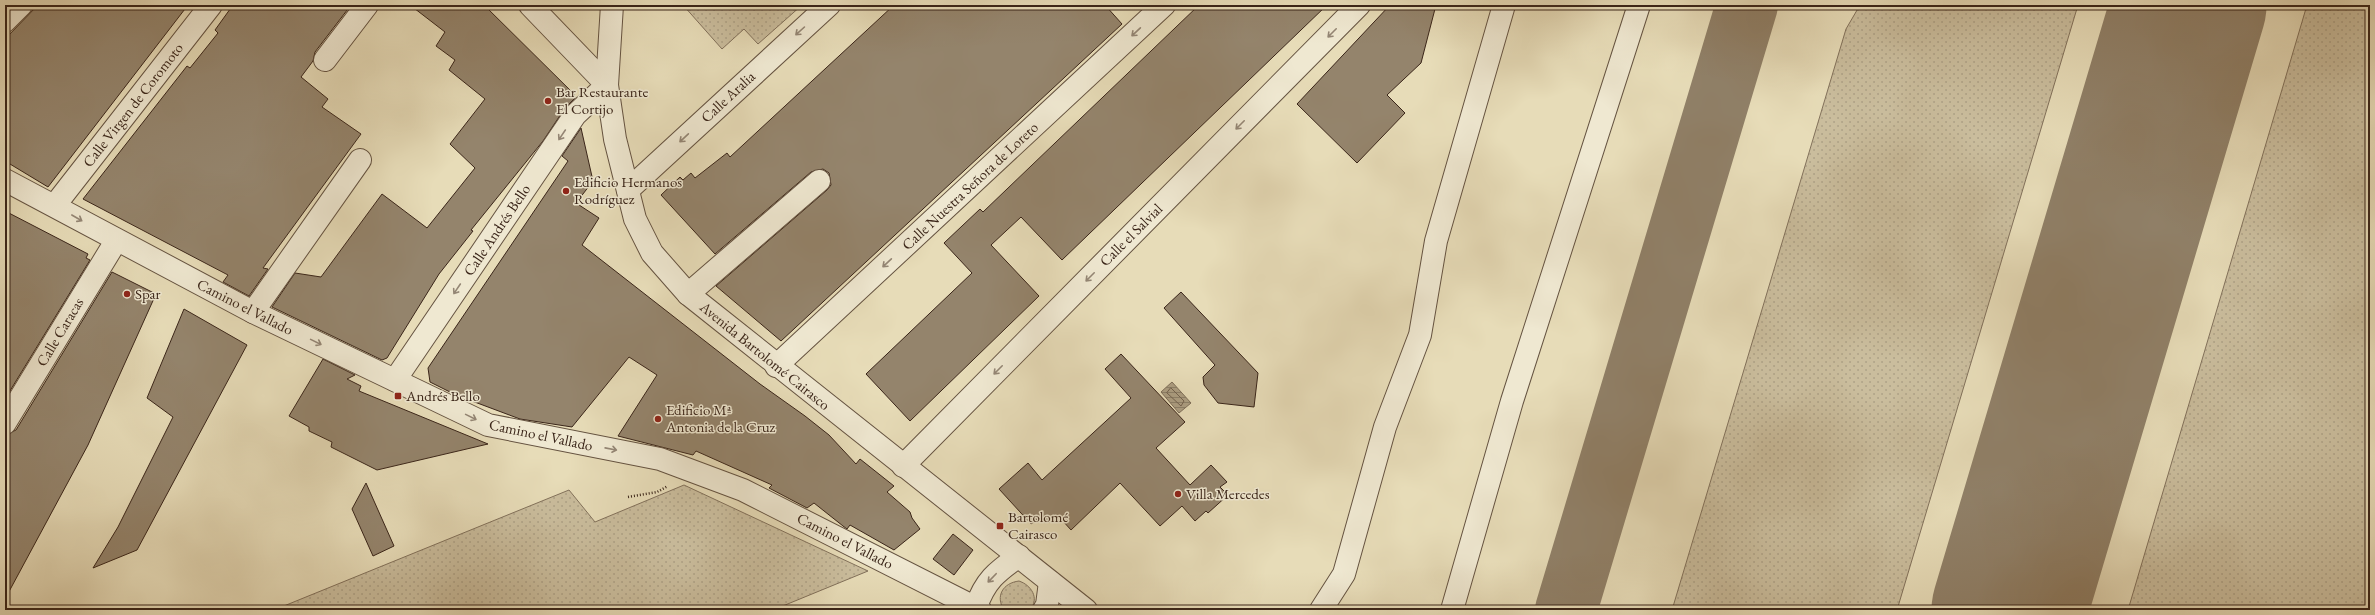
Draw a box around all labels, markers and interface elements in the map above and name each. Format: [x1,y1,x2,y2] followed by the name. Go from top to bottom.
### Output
[795,27,806,36] one-way arrow
[1131,27,1141,36] one-way arrow
[1327,28,1337,38] one-way arrow
[78,39,187,171] street label: Calle Virgen de Coromoto
[697,67,759,127] street label: Calle Aralia
[556,82,648,118] place label: Bar Restaurante El Cortijo
[543,96,553,106] marker: Bar Restaurante El Cortijo
[897,117,1042,254] street label: Calle Nuestra Señora de Loreto
[1235,120,1245,130] one-way arrow
[558,129,566,140] one-way arrow
[679,133,689,143] one-way arrow
[574,172,682,208] place label: Edificio Hermanos Rodríguez
[459,180,534,279] street label: Calle Andrés Bello
[561,186,571,196] marker: Edificio Hermanos Rodríguez
[1095,199,1166,270] street label: Calle el Salvial
[71,214,83,222] one-way arrow
[882,259,892,268] one-way arrow
[1085,272,1095,282] one-way arrow
[194,274,297,339] street label: Camino el Vallado
[453,283,461,294] one-way arrow
[135,284,160,303] place label: Spar
[122,289,132,299] marker: Spar
[32,294,88,370] street label: Calle Caracas
[696,297,834,414] street label: Avenida Bartolomé Cairasco
[310,339,322,346] one-way arrow
[993,365,1003,375] one-way arrow
[405,386,480,405] place label: Andrés Bello
[393,391,403,401] marker: Andrés Bello
[665,400,776,436] place label: Edificio Mª Antonia de la Cruz
[465,414,477,421] one-way arrow
[488,414,595,455] street label: Camino el Vallado
[653,414,663,424] marker: Edificio Mª Antonia de la Cruz
[604,445,617,453] one-way arrow
[1186,484,1270,503] place label: Villa Mercedes
[1173,489,1183,499] marker: Villa Mercedes
[1008,507,1068,543] place label: Bartolomé Cairasco
[794,508,897,573] street label: Camino el Vallado
[995,521,1005,531] marker: Bartolomé Cairasco
[988,573,997,583] one-way arrow

